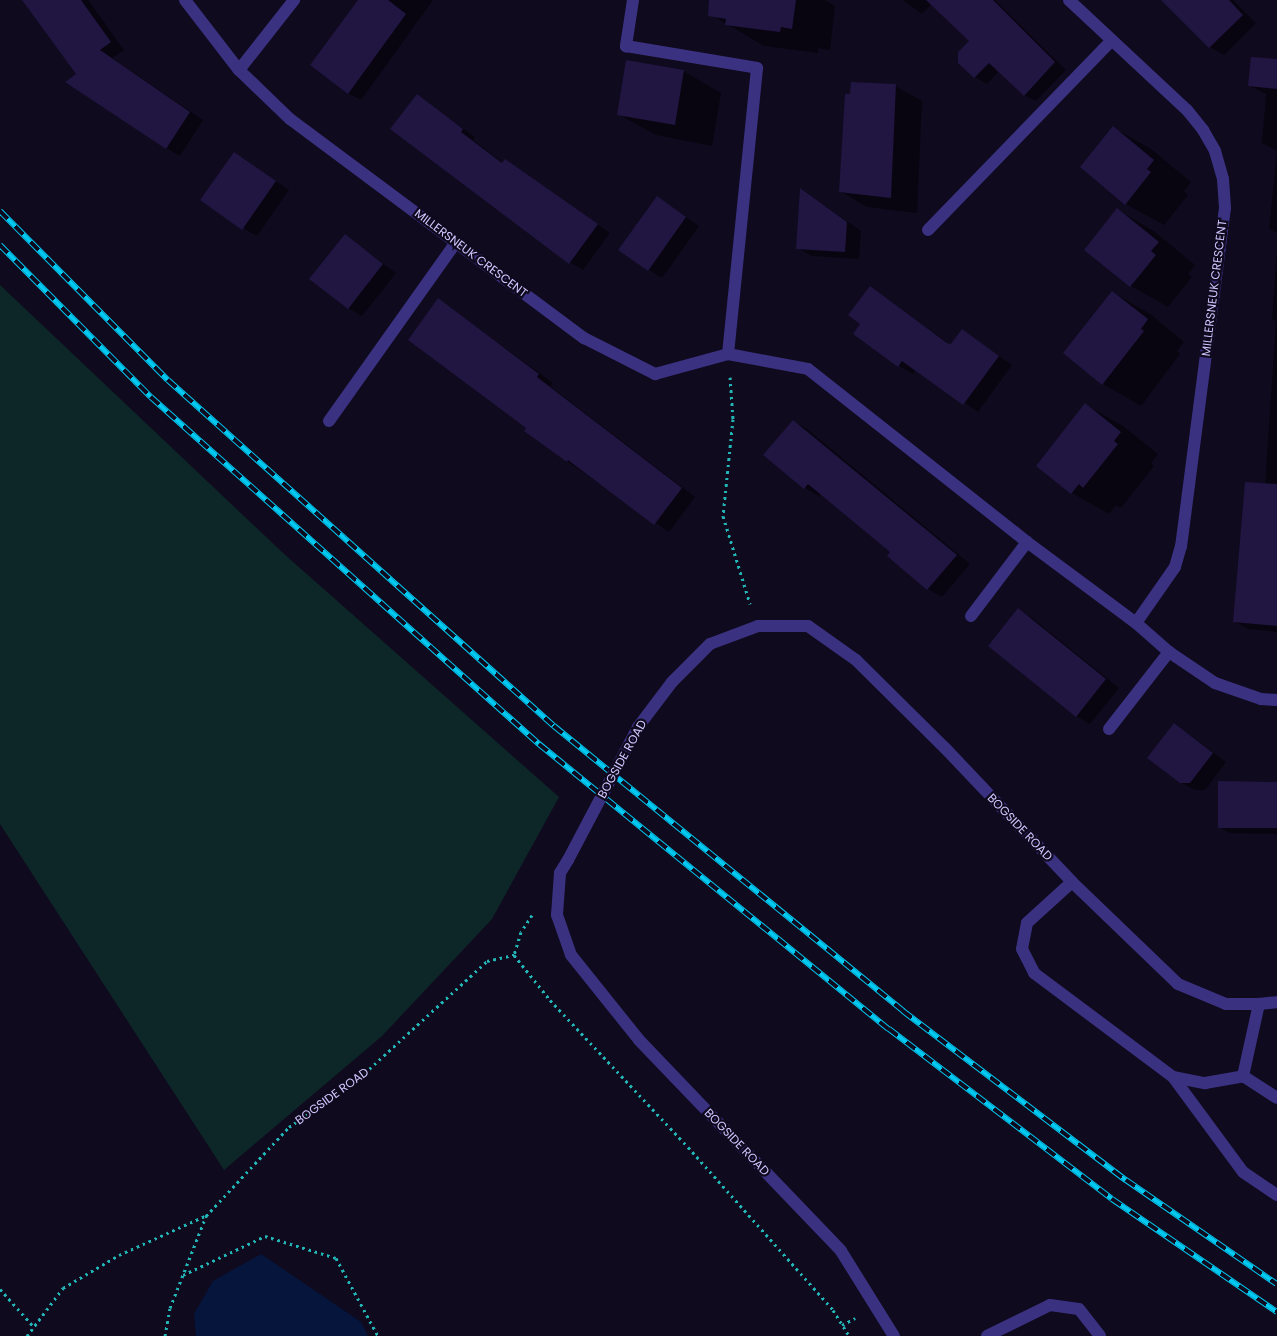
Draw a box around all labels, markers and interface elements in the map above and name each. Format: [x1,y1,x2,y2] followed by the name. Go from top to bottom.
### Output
[412,206,530,300] street label: MILLERSNEUK CRESCENT
[1198,219,1230,357] street label: MILLERSNEUK CRESCENT
[595,717,649,801] street label: BOGSIDE ROAD
[985,791,1055,863] street label: BOGSIDE ROAD
[292,1065,372,1127] street label: BOGSIDE ROAD
[702,1106,772,1178] street label: BOGSIDE ROAD

